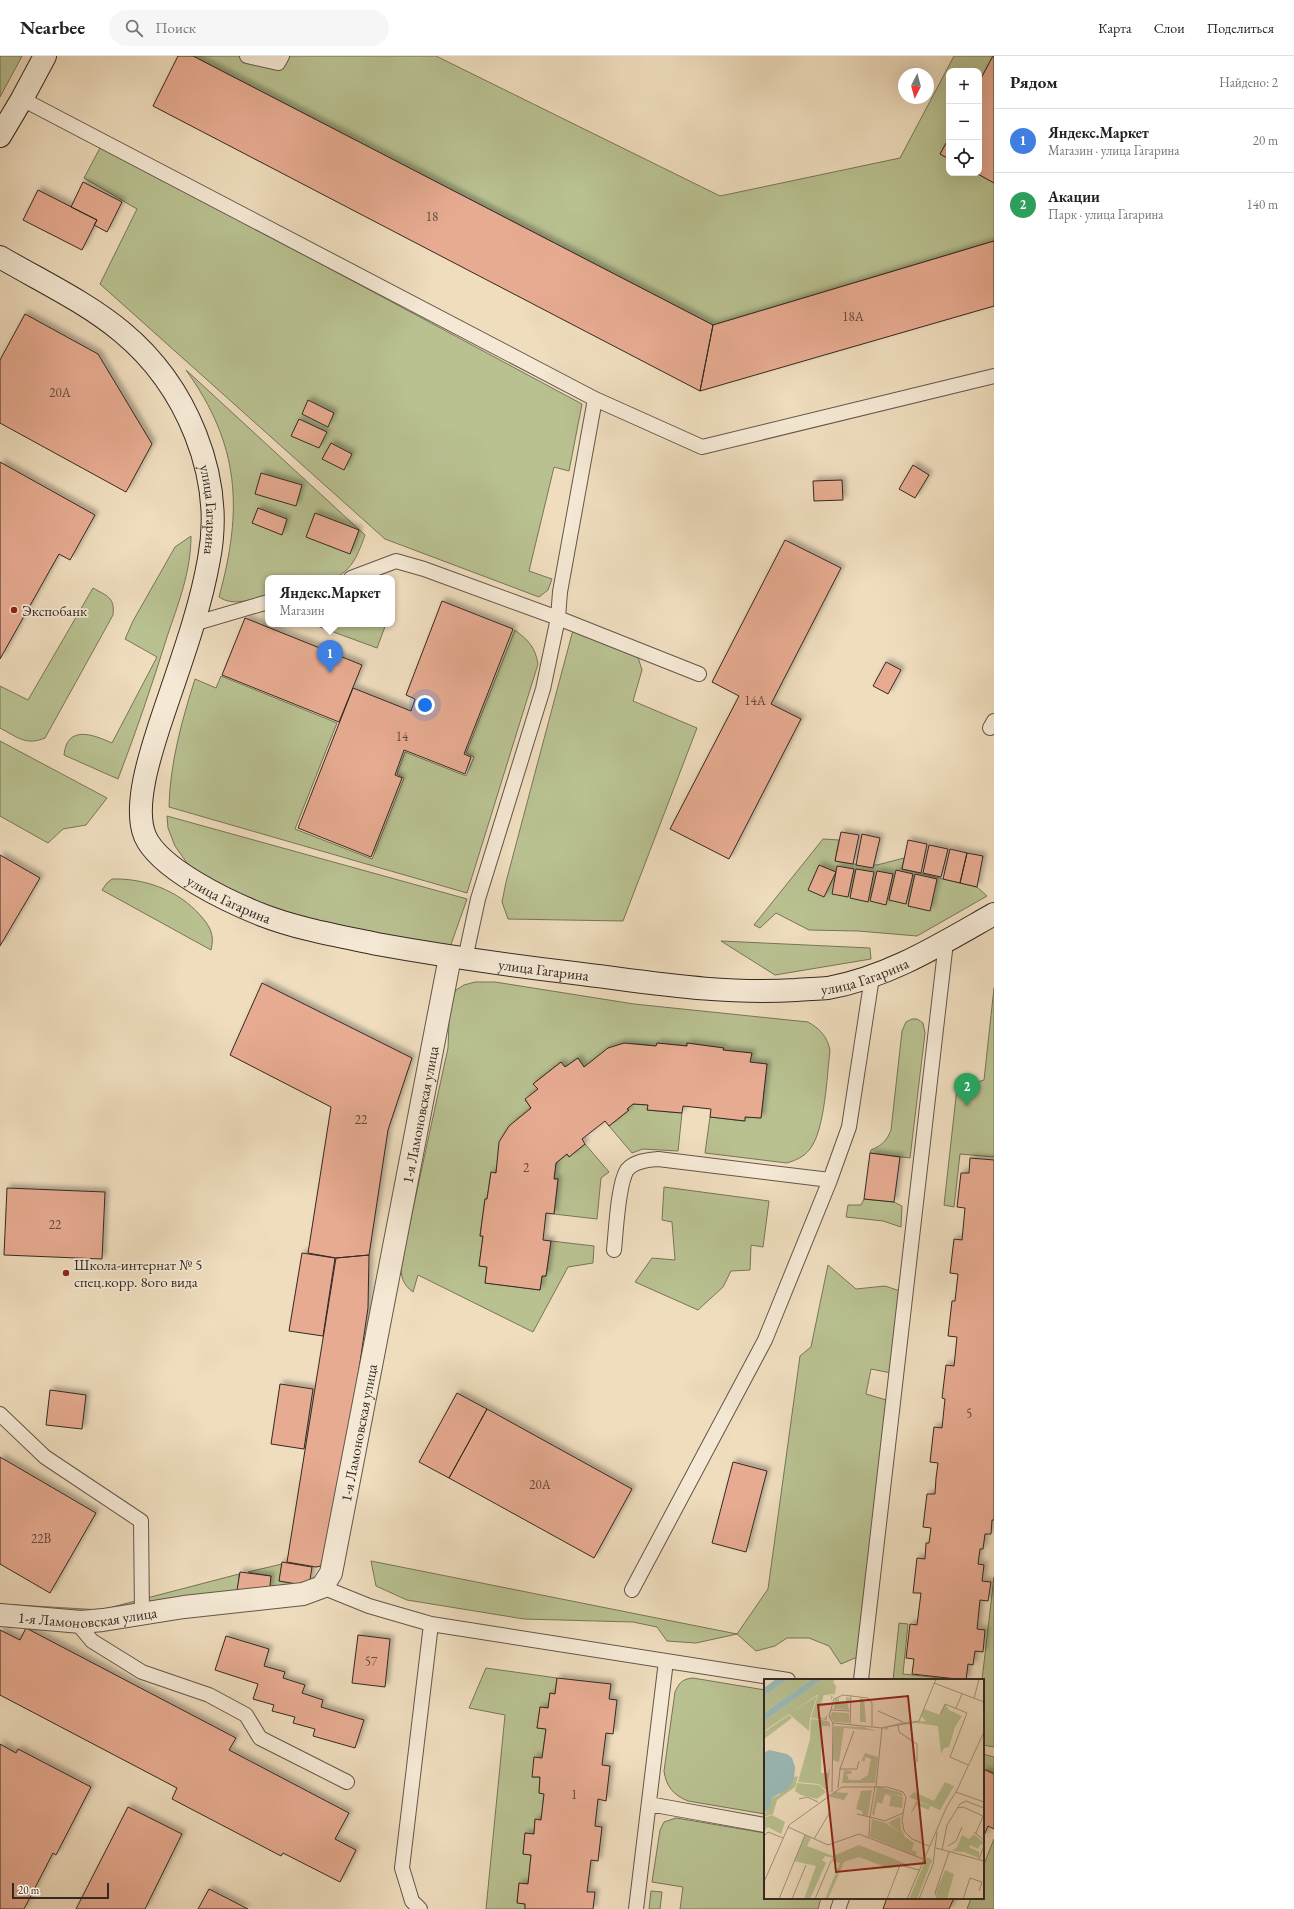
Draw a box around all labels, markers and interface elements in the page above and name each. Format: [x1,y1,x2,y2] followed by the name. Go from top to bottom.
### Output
[109,10,389,46] search box
[20,15,85,40] text: Nearbee
[123,17,145,39] icon: search
[155,18,196,37] text: Поиск
[1098,19,1132,37] text: Карта
[1154,19,1185,37] text: Слои
[1207,19,1274,37] text: Поделиться
[898,68,934,104] north arrow
[946,68,982,176] map controls
[946,68,982,104] button: +
[1010,71,1058,93] text: Рядом
[1219,74,1278,91] text: Найдено: 2
[946,104,982,140] button: −
[1048,123,1149,142] text: Яндекс.Маркет
[1020,132,1026,149] text: 1
[1253,132,1278,149] text: 20 m
[946,140,982,176] button: locate
[1048,142,1180,159] text: Магазин · улица Гагарина
[1048,187,1100,206] text: Акации
[1020,196,1026,213] text: 2
[1247,196,1278,213] text: 140 m
[1048,206,1164,223] text: Парк · улица Гагарина
[426,208,438,225] house number: 18
[842,308,865,325] house number: 18А
[49,384,72,401] house number: 20А
[196,462,222,556] street label: улица Гагарина
[265,575,395,627] popup
[280,583,380,602] text: Яндекс.Маркет
[22,601,87,620] place label: Экспобанк
[280,602,324,619] text: Магазин
[9,605,19,615] marker: Экспобанк
[317,640,343,673] pin: 1
[744,692,767,709] house number: 14А
[415,695,435,715] your location
[396,728,409,745] house number: 14
[184,870,274,927] street label: улица Гагарина
[820,953,911,998] street label: улица Гагарина
[497,954,590,984] street label: улица Гагарина
[397,1044,442,1185] street label: 1-я Ламоновская улица
[954,1073,980,1106] pin: 2
[355,1111,368,1128] house number: 22
[523,1159,530,1176] house number: 2
[49,1216,62,1233] house number: 22
[74,1255,202,1291] place label: Школа-интернат № 5 спец.корр. 8ого вида
[61,1268,71,1278] marker: Школа-интернат № 5 спец.корр. 8ого вида
[336,1362,381,1503] street label: 1-я Ламоновская улица
[966,1405,972,1422] house number: 5
[529,1476,552,1493] house number: 20А
[31,1530,51,1547] house number: 22В
[17,1602,158,1632] street label: 1-я Ламоновская улица
[365,1653,378,1670] house number: 57
[764,1679,984,1899] inset map
[571,1786,577,1803] house number: 1
[12,1881,109,1900] scale bar
[18,1883,39,1897] text: 20 m

